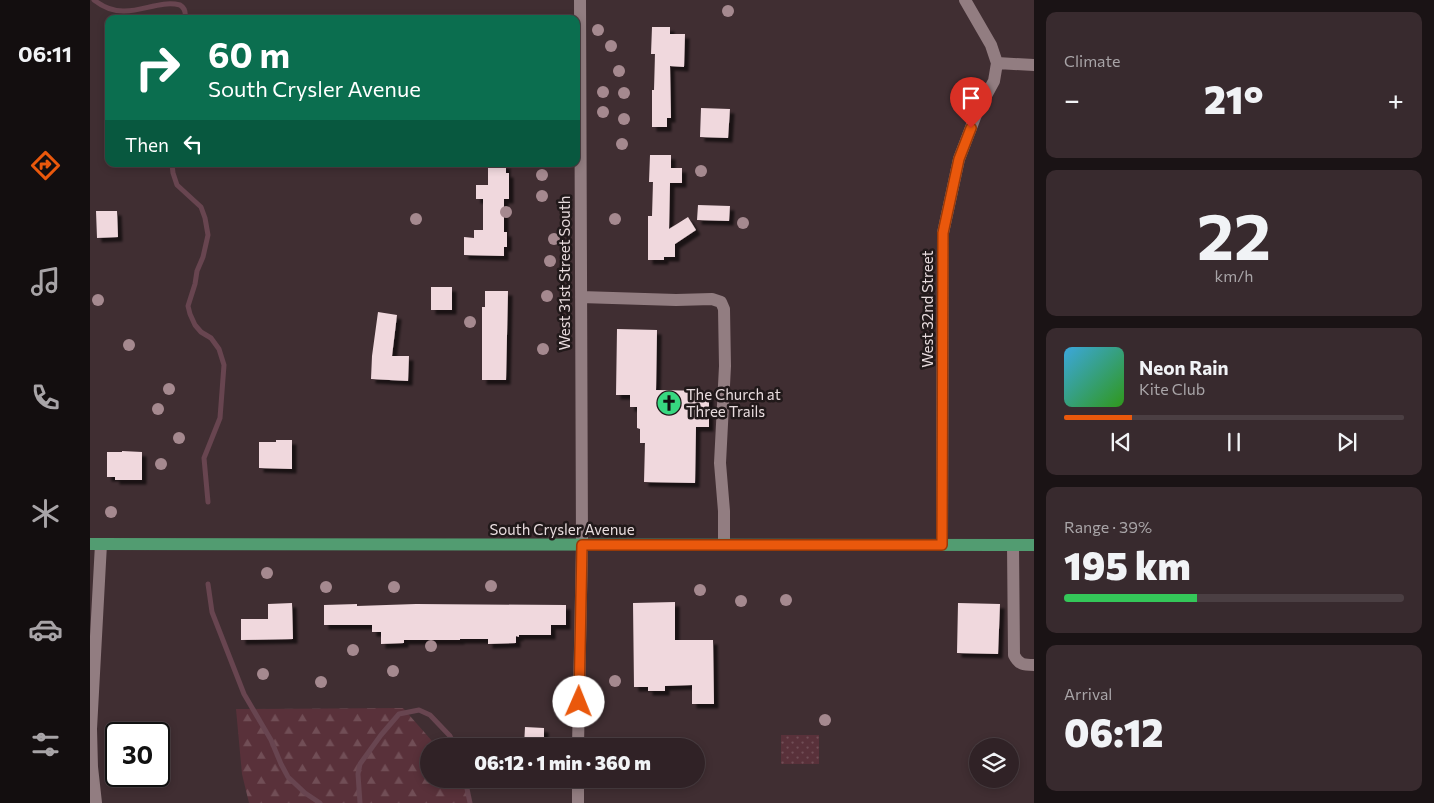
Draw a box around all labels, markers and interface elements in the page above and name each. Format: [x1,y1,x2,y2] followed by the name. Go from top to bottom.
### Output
[208,32,290,75] text: 60 m
[125,35,190,100] icon: right
[18,40,72,67] text: 06:11
[1064,51,1120,70] text: Climate
[208,75,421,102] text: South Crysler Avenue
[1204,75,1264,122] text: 21°
[950,77,992,128] pin
[1064,82,1080,116] text: −
[1388,82,1404,116] text: +
[957,84,985,112] icon: arrive
[179,130,207,158] icon: left
[125,133,169,156] text: Then
[28,148,63,183] icon: directions
[1197,194,1271,273] text: 22
[555,196,573,350] street label: West 31st Street South
[918,250,936,368] street label: West 32nd Street
[28,264,63,299] icon: music
[1215,266,1253,285] text: km/h
[1139,356,1229,379] text: Neon Rain
[1139,379,1205,398] text: Kite Club
[28,380,63,415] icon: phone
[686,385,781,420] place label: The Church at Three Trails
[656,390,682,416] church icon: The Church at Three Trails
[1107,428,1135,456] icon: previous
[1220,428,1248,456] icon: pause
[1333,428,1361,456] icon: next
[28,496,63,531] icon: climate
[1064,517,1152,536] text: Range · 39%
[489,520,635,538] street label: South Crysler Avenue
[1064,541,1191,588] text: 195 km
[28,612,63,647] icon: car
[552,675,604,727] position arrow
[1064,684,1112,703] text: Arrival
[1064,708,1163,755] text: 06:12
[105,722,170,787] speed limit sign: 30
[28,727,63,762] icon: filters
[969,738,1019,788] map controls
[969,738,1019,788] button: layers
[474,751,651,774] text: 06:12 · 1 min · 360 m

